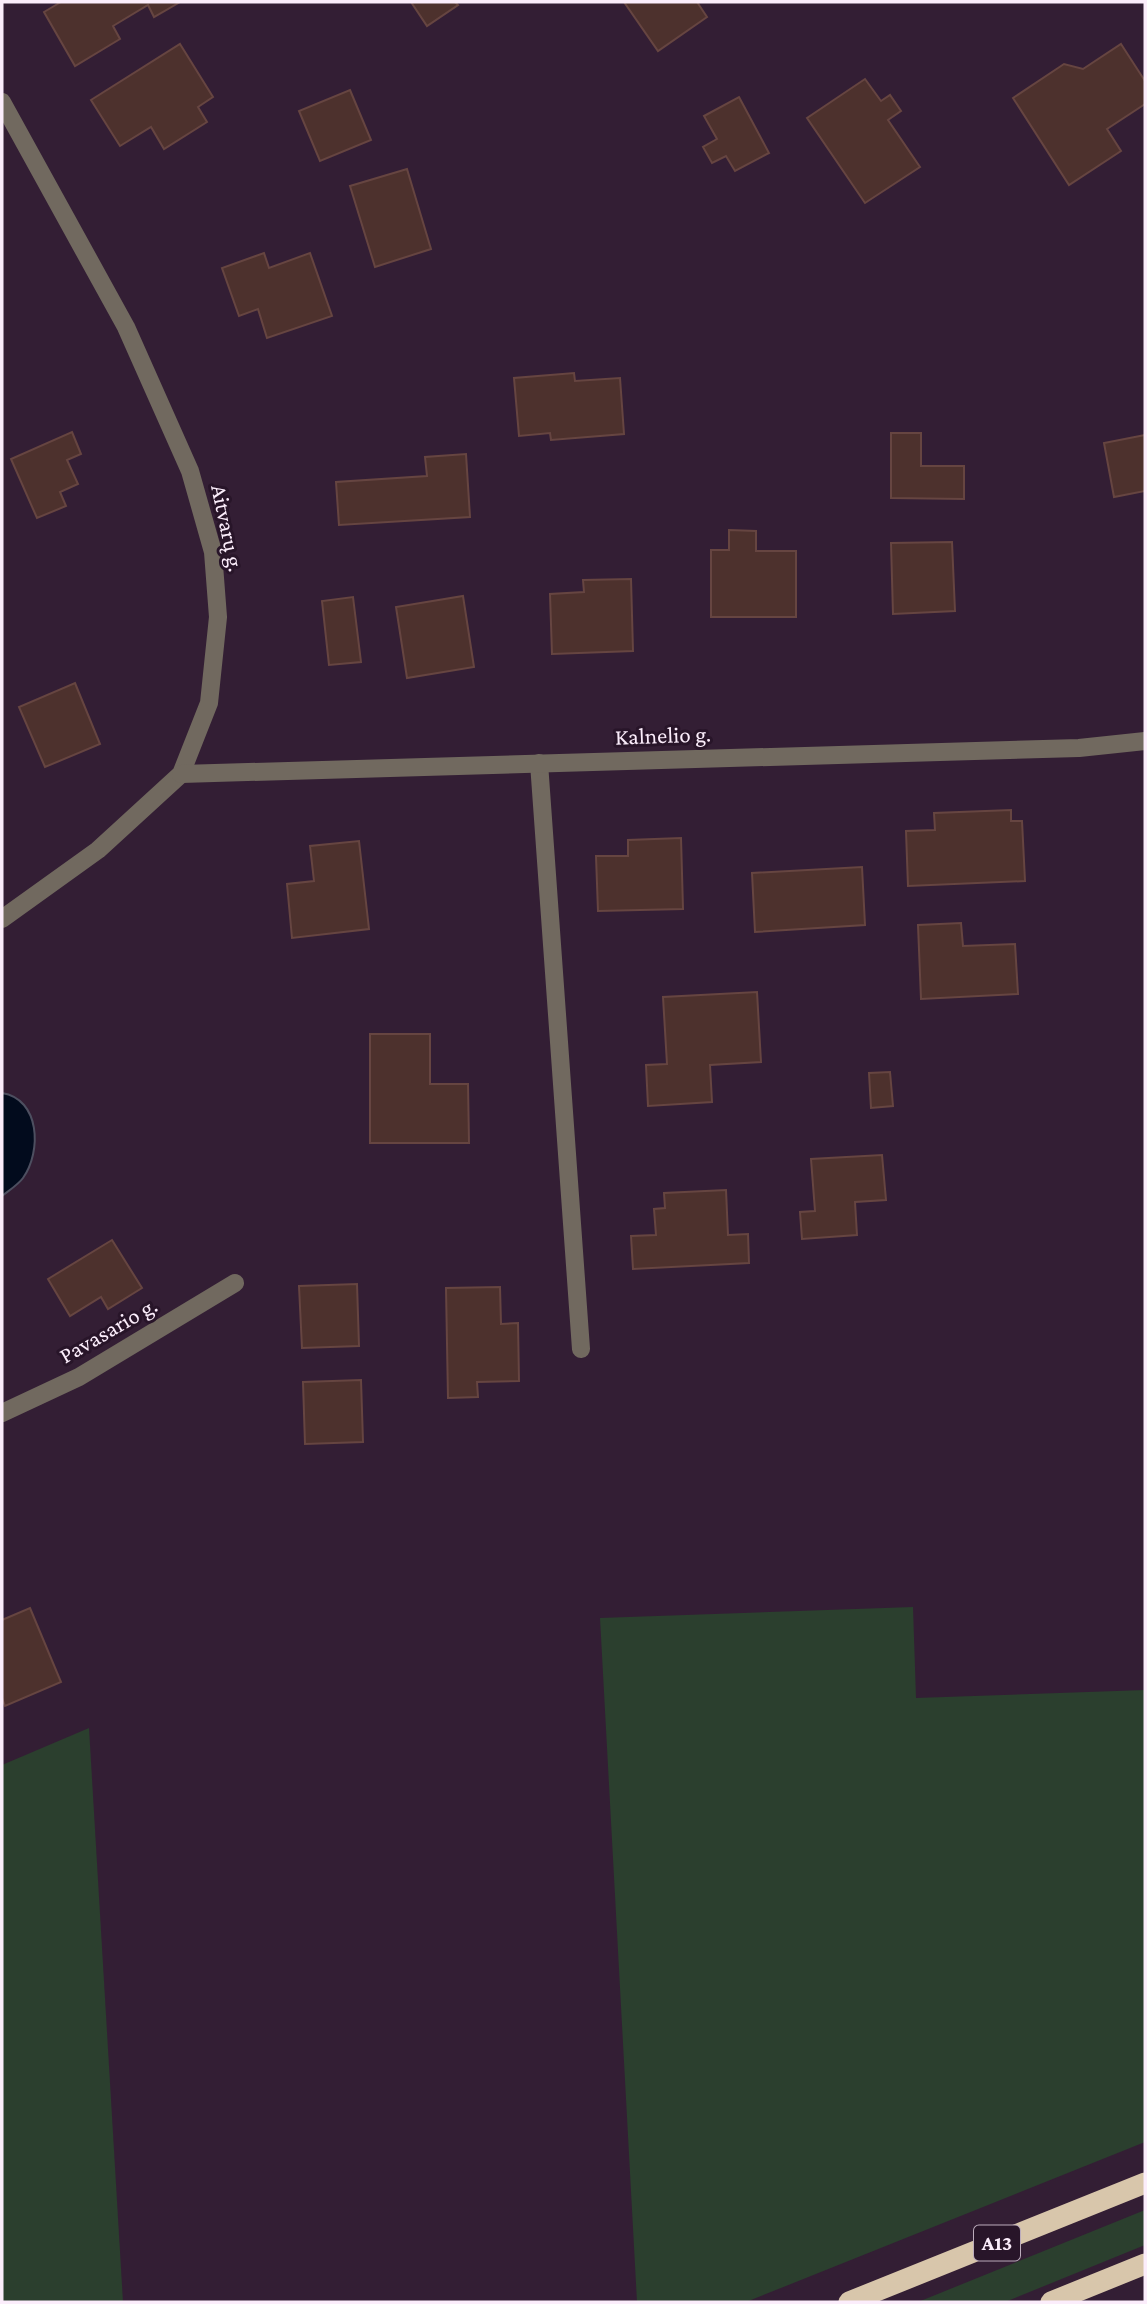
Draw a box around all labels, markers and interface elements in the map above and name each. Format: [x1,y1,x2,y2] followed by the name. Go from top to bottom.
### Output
[206,482,250,574] street label: Aitvarų g.
[615,720,711,750] street label: Kalnelio g.
[55,1292,161,1368] street label: Pavasario g.
[974,2226,1020,2260] road number: A13

